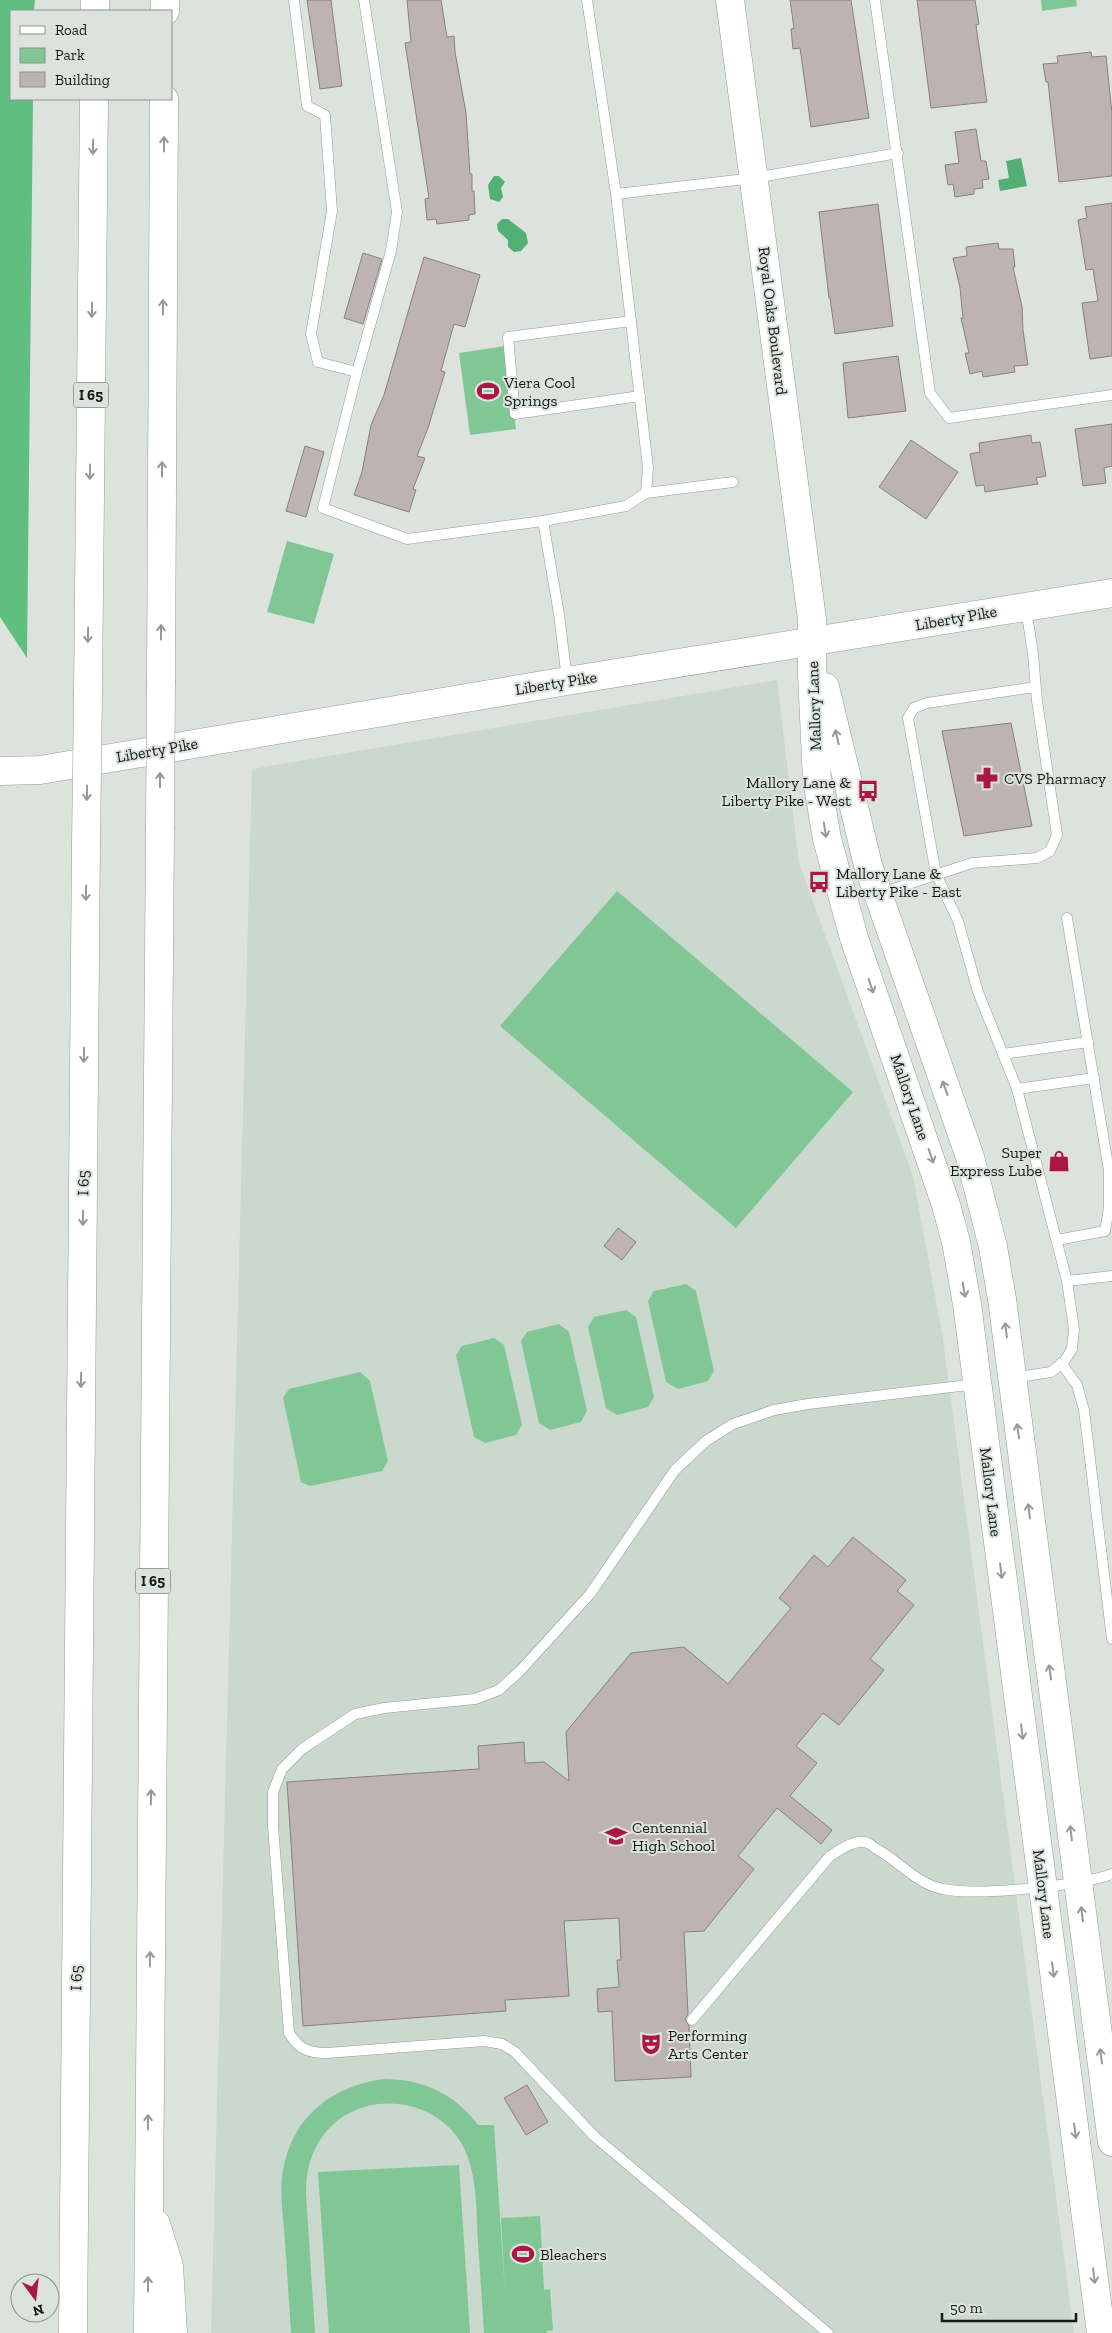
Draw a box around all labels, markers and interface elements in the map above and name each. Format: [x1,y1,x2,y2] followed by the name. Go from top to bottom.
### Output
[10,10,172,100] legend
[55,21,88,39] text: Road
[55,46,85,64] text: Park
[55,71,110,89] text: Building
[159,137,169,153] one-way arrow
[88,139,98,155] one-way arrow
[754,246,792,397] street label: Royal Oaks Boulevard
[158,299,168,316] one-way arrow
[87,302,97,318] one-way arrow
[503,373,575,410] place label: Viera Cool Springs
[475,378,501,404] sports icon: Viera Cool Springs
[74,382,108,408] road number: I 65
[157,462,167,478] one-way arrow
[85,464,95,480] one-way arrow
[914,601,998,635] street label: Liberty Pike
[156,624,166,640] one-way arrow
[83,626,93,643] one-way arrow
[803,661,825,751] street label: Mallory Lane
[514,667,598,699] street label: Liberty Pike
[832,729,841,745] one-way arrow
[115,733,199,767] street label: Liberty Pike
[974,765,1000,791] pharmacy icon: CVS Pharmacy
[1004,769,1107,788] place label: CVS Pharmacy
[155,772,165,788] one-way arrow
[721,773,851,810] place label: Mallory Lane & Liberty Pike - West
[855,778,881,804] bus stop icon: Mallory Lane & Liberty Pike - West
[82,784,92,801] one-way arrow
[821,822,831,838] one-way arrow
[836,864,962,901] place label: Mallory Lane & Liberty Pike - East
[806,869,832,895] bus stop icon: Mallory Lane & Liberty Pike - East
[81,884,91,900] one-way arrow
[867,978,876,993] one-way arrow
[79,1046,89,1063] one-way arrow
[886,1052,934,1142] street label: Mallory Lane
[940,1081,949,1096] one-way arrow
[950,1143,1042,1180] place label: Super Express Lube
[927,1148,936,1163] one-way arrow
[1046,1148,1072,1174] shop icon: Super Express Lube
[73,1170,93,1196] street label: I 65
[78,1209,87,1225] one-way arrow
[960,1281,970,1297] one-way arrow
[1001,1322,1011,1338] one-way arrow
[76,1372,86,1388] one-way arrow
[1013,1423,1023,1439] one-way arrow
[976,1446,1006,1538] street label: Mallory Lane
[1024,1503,1034,1519] one-way arrow
[996,1562,1006,1578] one-way arrow
[136,1568,170,1594] road number: I 65
[1045,1664,1055,1680] one-way arrow
[1017,1724,1027,1740] one-way arrow
[146,1789,156,1806] one-way arrow
[632,1818,715,1855] place label: Centennial High School
[603,1823,629,1849] school or university icon: Centennial High School
[1066,1825,1076,1841] one-way arrow
[1029,1848,1059,1940] street label: Mallory Lane
[1077,1907,1087,1923] one-way arrow
[145,1952,155,1968] one-way arrow
[1049,1961,1059,1977] one-way arrow
[66,1965,86,1991] street label: I 65
[668,2026,749,2063] place label: Performing Arts Center
[638,2031,664,2057] theatre icon: Performing Arts Center
[1096,2048,1106,2064] one-way arrow
[143,2114,153,2130] one-way arrow
[1070,2122,1080,2138] one-way arrow
[510,2241,536,2267] sports icon: Bleachers
[540,2245,607,2264] place label: Bleachers
[1089,2267,1099,2283] one-way arrow
[10,2273,60,2323] north arrow
[143,2277,153,2293] one-way arrow
[942,2290,1076,2322] scale bar
[950,2299,983,2317] text: 50 m
[31,2300,46,2320] text: N

